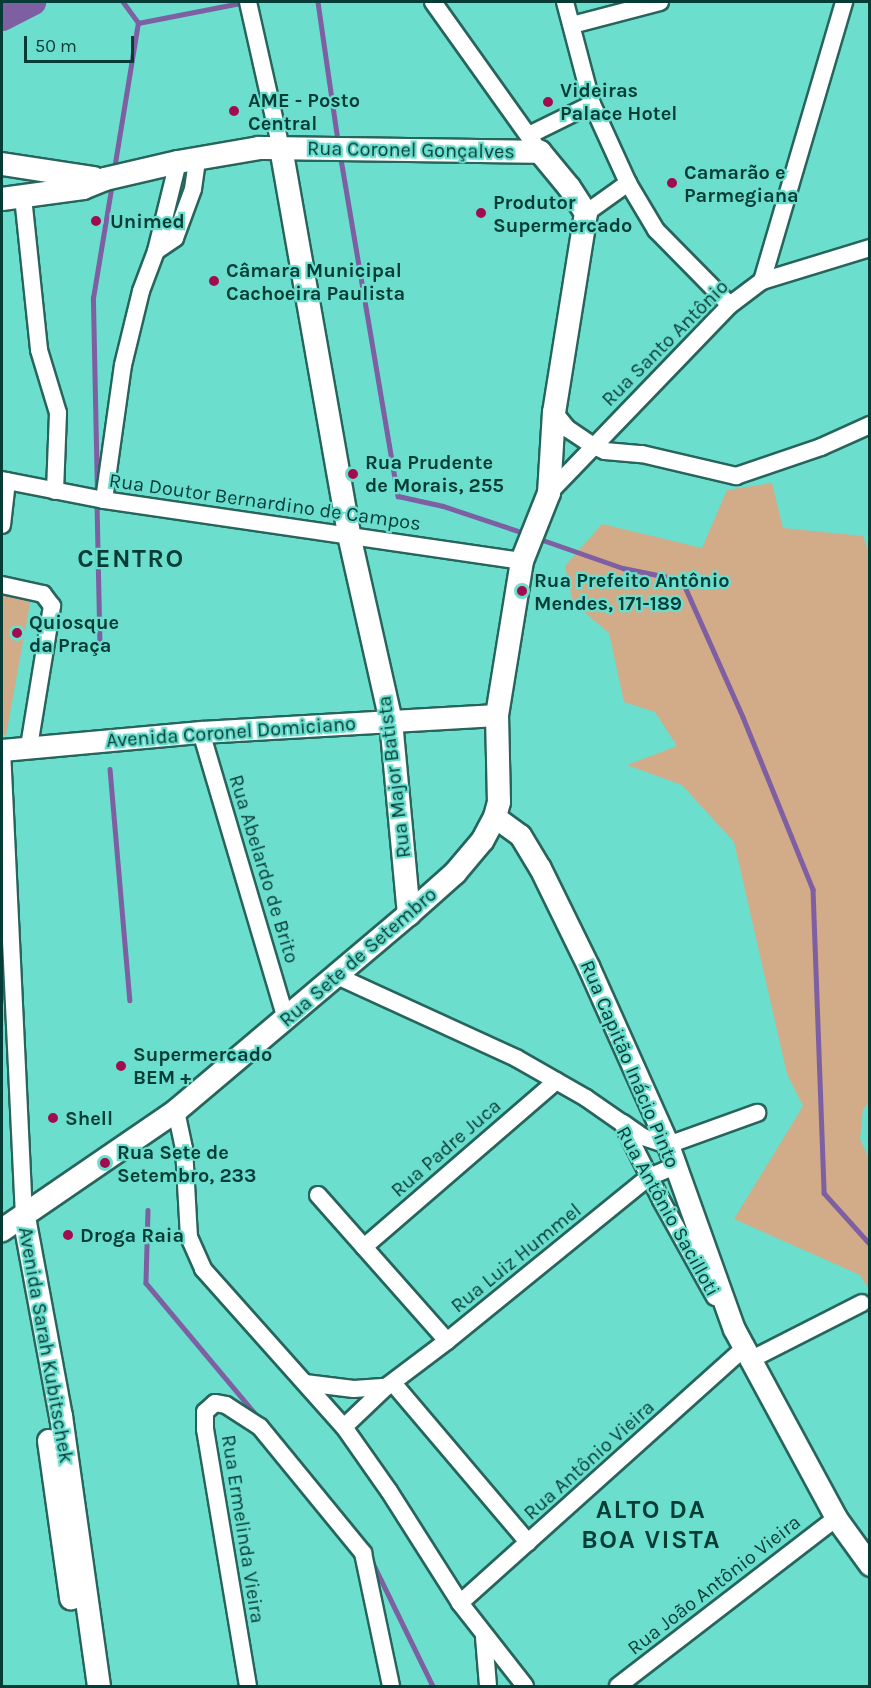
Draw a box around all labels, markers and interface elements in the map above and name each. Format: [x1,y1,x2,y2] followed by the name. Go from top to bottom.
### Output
[27,24,136,62] scale bar
[35,35,77,57] text: 50 m
[560,78,677,125] place label: Videiras Palace Hotel
[248,88,360,135] place label: AME - Posto Central
[541,95,555,109] marker: Videiras Palace Hotel
[225,102,243,120] marker: AME - Posto Central
[307,136,515,164] street label: Rua Coronel Gonçalves
[684,160,799,207] place label: Camarão e Parmegiana
[665,176,679,190] marker: Camarão e Parmegiana
[493,190,632,237] place label: Produtor Supermercado
[474,206,488,220] marker: Produtor Supermercado
[110,209,185,233] place label: Unimed
[87,212,105,230] marker: Unimed
[226,258,405,305] place label: Câmara Municipal Cachoeira Paulista
[207,274,221,288] marker: Câmara Municipal Cachoeira Paulista
[597,275,733,411] street label: Rua Santo Antônio
[365,450,504,497] place label: Rua Prudente de Morais, 255
[346,467,360,481] marker: Rua Prudente de Morais, 255
[108,468,422,536] street label: Rua Doutor Bernardino de Campos
[77,543,185,575] district label: CENTRO
[534,568,730,615] place label: Rua Prefeito Antônio Mendes, 171-189
[515,584,529,598] marker: Rua Prefeito Antônio Mendes, 171-189
[29,610,119,657] place label: Quiosque da Praça
[10,626,24,640] marker: Quiosque da Praça
[372,695,416,859] street label: Rua Major Batista
[105,711,357,753] street label: Avenida Coronel Domiciano
[224,772,304,966] street label: Rua Abelardo de Brito
[274,882,442,1032] street label: Rua Sete de Setembro
[575,956,685,1172] street label: Rua Capitão Inácio Pinto
[133,1042,272,1089] place label: Supermercado BEM +
[114,1059,128,1073] marker: Supermercado BEM +
[386,1094,506,1202] street label: Rua Padre Juca
[65,1106,113,1130] place label: Shell
[46,1111,60,1125] marker: Shell
[611,1122,725,1300] street label: Rua Antônio Sacilloti
[117,1140,256,1187] place label: Rua Sete de Setembro, 233
[98,1156,112,1170] marker: Rua Sete de Setembro, 233
[446,1198,586,1318] street label: Rua Luiz Hummel
[80,1223,184,1247] place label: Droga Raia
[13,1225,79,1465] street label: Avenida Sarah Kubitschek
[61,1228,75,1242] marker: Droga Raia
[519,1395,659,1525] street label: Rua Antônio Vieira
[216,1433,270,1625] street label: Rua Ermelinda Vieira
[581,1494,721,1556] district label: ALTO DA BOA VISTA
[623,1510,805,1660] street label: Rua João Antônio Vieira

